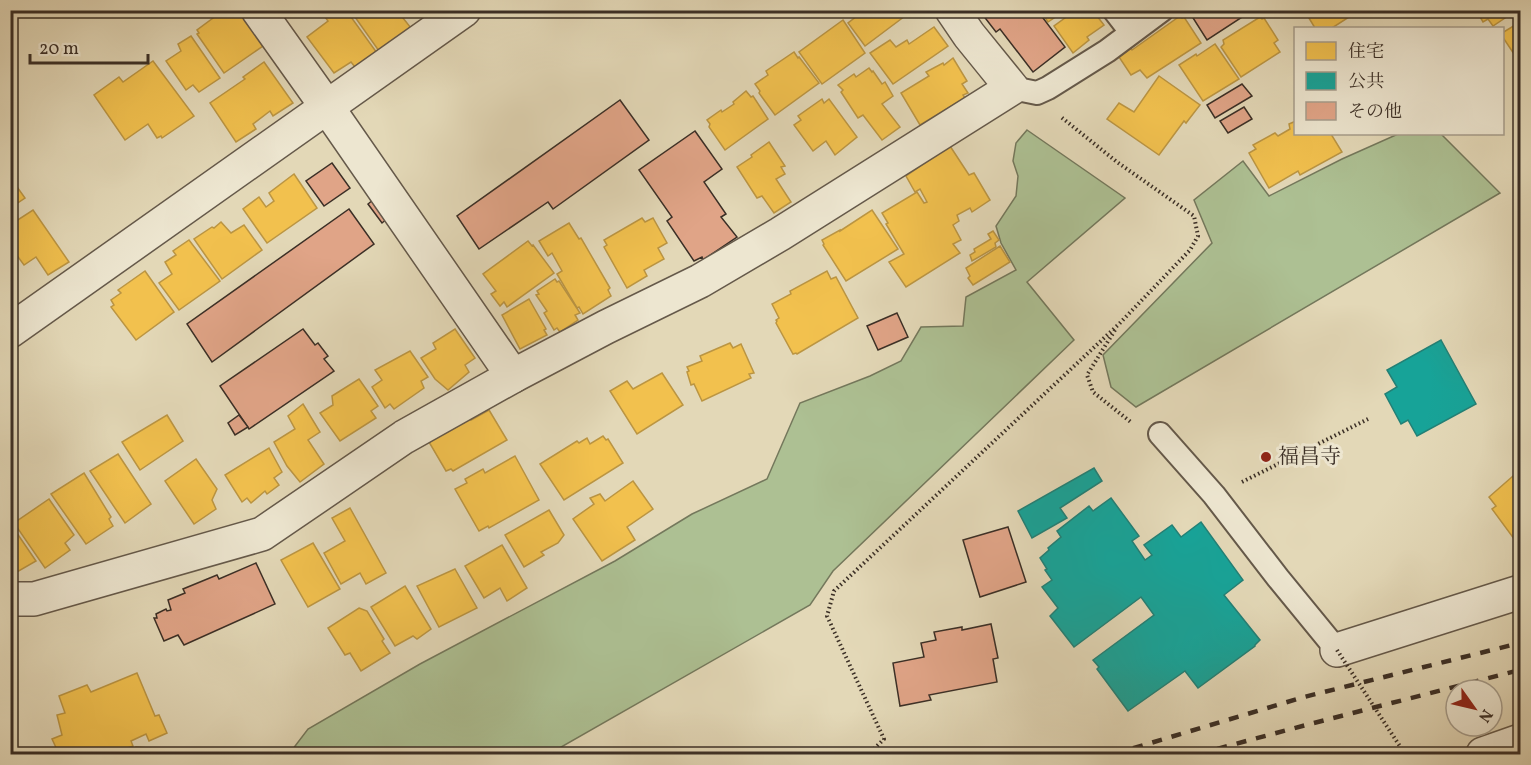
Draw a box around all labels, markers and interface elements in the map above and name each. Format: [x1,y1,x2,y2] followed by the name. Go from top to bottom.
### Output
[30,27,148,65] scale bar
[1294,27,1504,135] legend
[39,37,79,62] text: 20 m
[1348,40,1384,65] text: 住宅
[1348,70,1384,95] text: 公共
[1348,100,1402,125] text: その他
[1278,443,1341,472] place label: 福昌寺
[1259,450,1273,464] marker: 福昌寺
[1444,678,1504,738] north arrow
[1472,704,1497,727] text: N

